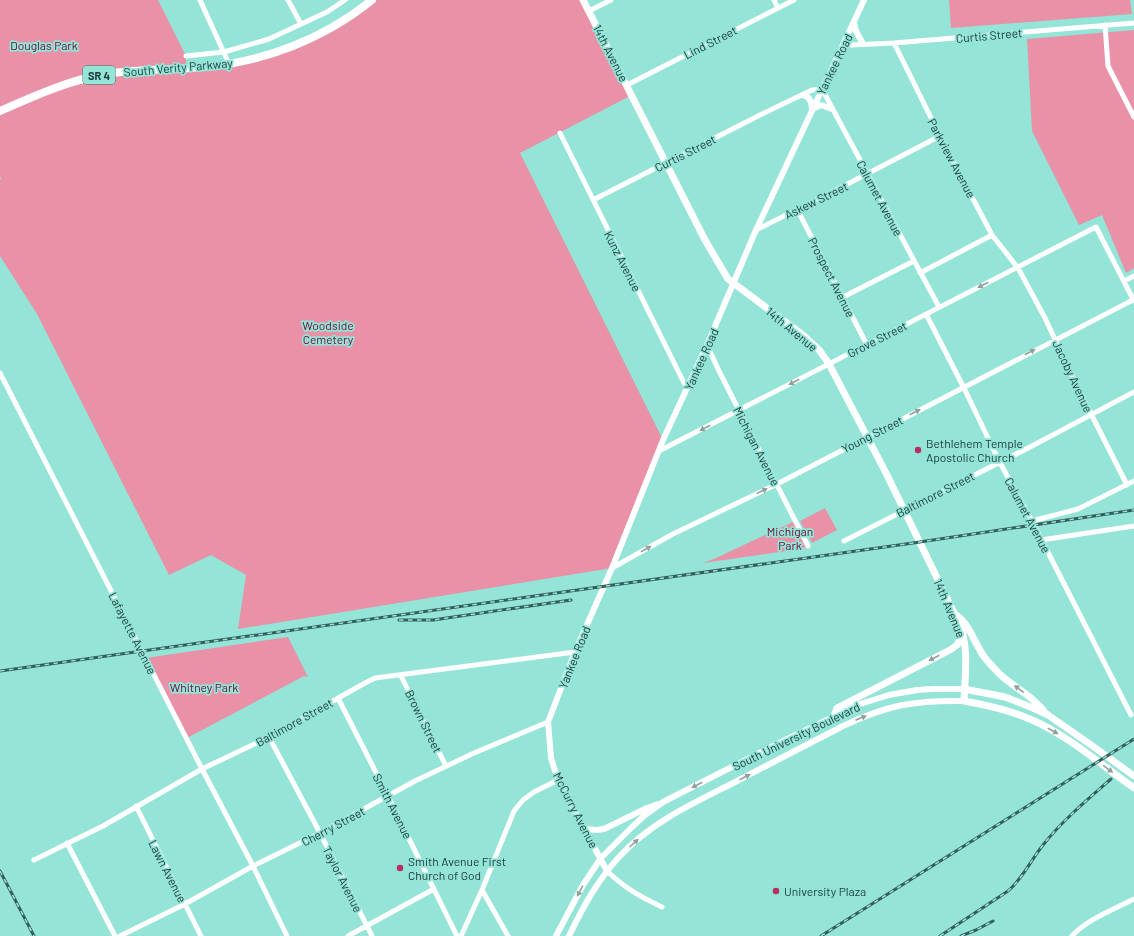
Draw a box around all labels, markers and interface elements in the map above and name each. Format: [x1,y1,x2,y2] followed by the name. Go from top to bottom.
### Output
[591,22,631,84] street label: 14th Avenue
[681,23,739,61] street label: Lind Street
[955,25,1023,45] street label: Curtis Street
[813,31,855,97] street label: Yankee Road
[10,38,78,52] park label: Douglas Park
[123,55,234,79] street label: South Verity Parkway
[83,66,115,84] road number: SR 4
[925,116,979,200] street label: Parkview Avenue
[652,132,718,174] street label: Curtis Street
[854,158,906,238] street label: Calumet Avenue
[782,179,850,221] street label: Askew Street
[602,228,644,294] street label: Kunz Avenue
[806,235,858,319] street label: Prospect Avenue
[978,282,989,288] one-way arrow
[763,304,821,354] street label: 14th Avenue
[302,318,354,346] park label: Woodside Cemetery
[845,318,909,360] street label: Grove Street
[681,326,721,392] street label: Yankee Road
[1050,338,1096,414] street label: Jacoby Avenue
[1025,349,1036,355] one-way arrow
[789,379,800,385] one-way arrow
[731,404,783,488] street label: Michigan Avenue
[909,409,921,415] one-way arrow
[839,413,905,455] street label: Young Street
[699,425,711,431] one-way arrow
[926,436,1023,464] place label: Bethlehem Temple Apostolic Church
[913,445,923,455] marker: Bethlehem Temple Apostolic Church
[893,468,977,520] street label: Baltimore Street
[1002,475,1054,555] street label: Calumet Avenue
[756,488,768,494] one-way arrow
[767,524,813,552] park label: Michigan Park
[640,546,652,553] one-way arrow
[931,577,969,639] street label: 14th Avenue
[106,590,160,676] street label: Lafayette Avenue
[555,624,593,690] street label: Yankee Road
[928,655,940,662] one-way arrow
[170,680,238,694] park label: Whitney Park
[1014,685,1025,693] one-way arrow
[403,687,445,755] street label: Brown Street
[253,695,335,749] street label: Baltimore Street
[730,699,862,773] street label: South University Boulevard
[855,714,867,720] one-way arrow
[1047,728,1059,735] one-way arrow
[1103,765,1113,773] one-way arrow
[551,770,601,850] street label: McCurry Avenue
[371,771,415,841] street label: Smith Avenue
[739,774,751,780] one-way arrow
[691,782,703,788] one-way arrow
[299,803,367,849] street label: Cherry Street
[146,837,190,905] street label: Lawn Avenue
[629,839,639,848] one-way arrow
[320,844,366,914] street label: Taylor Avenue
[408,854,506,882] place label: Smith Avenue First Church of God
[395,863,405,873] marker: Smith Avenue First Church of God
[784,884,866,898] place label: University Plaza
[577,885,583,897] one-way arrow
[771,886,781,896] marker: University Plaza

